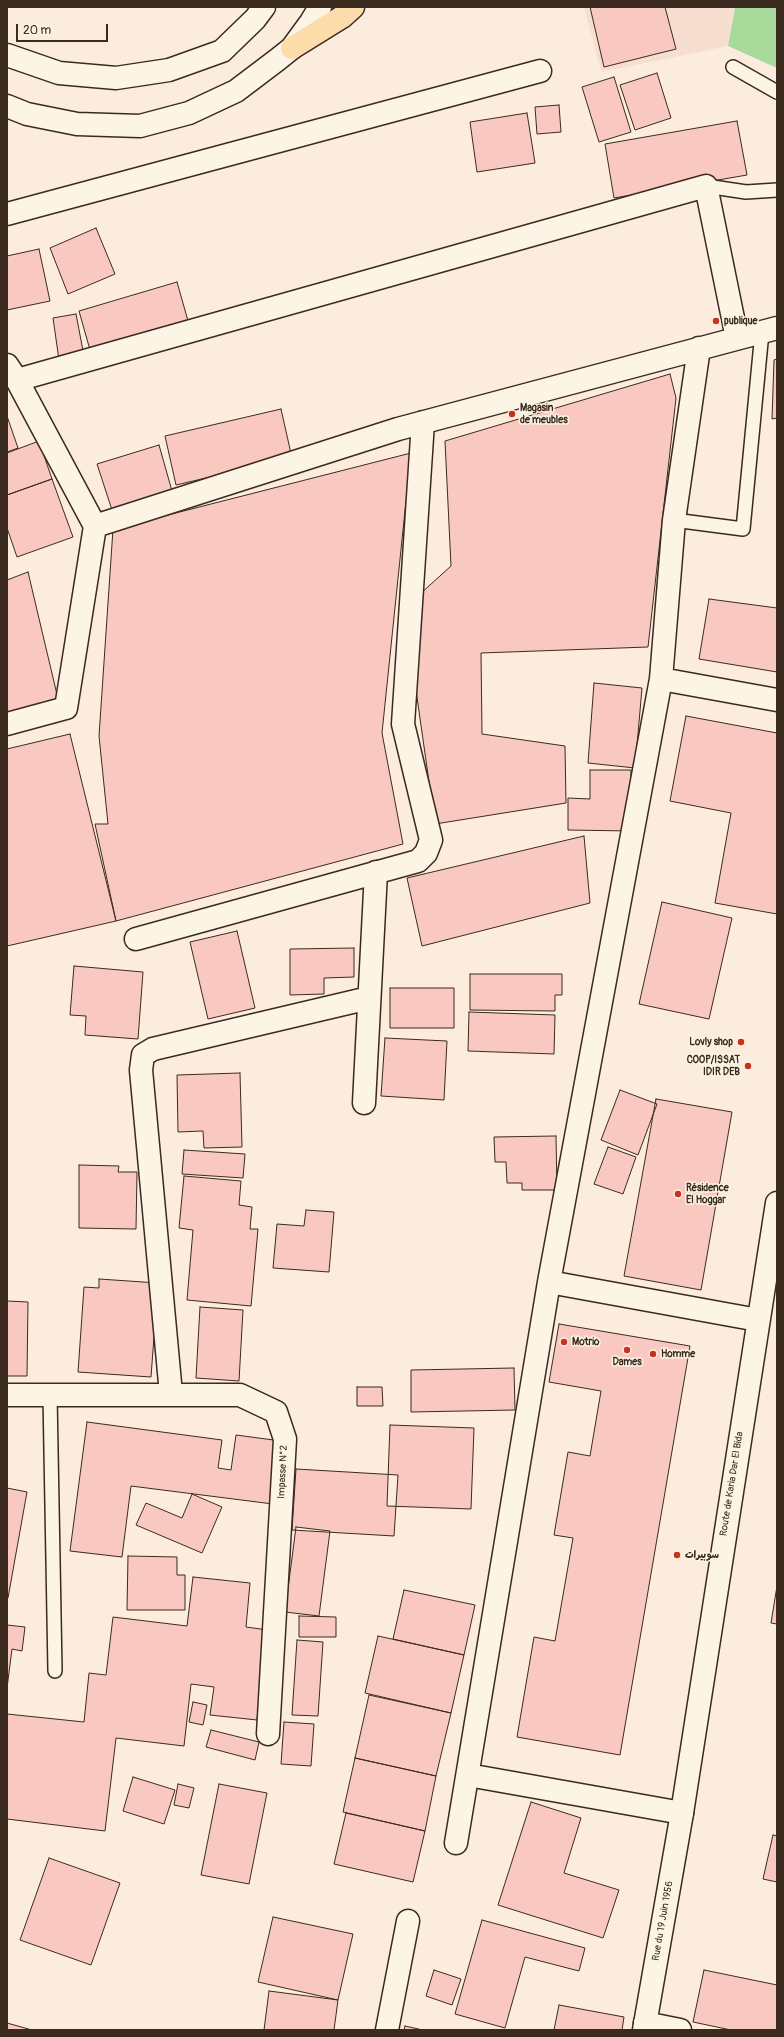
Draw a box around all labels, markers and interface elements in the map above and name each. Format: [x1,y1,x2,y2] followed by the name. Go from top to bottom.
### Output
[18,16,110,42] scale bar
[23,23,51,38] text: 20 m
[724,315,757,327] place label: publique
[711,316,721,326] marker: publique
[520,402,568,426] place label: Magasin de meubles
[507,409,517,419] marker: Magasin de meubles
[689,1036,733,1048] place label: Lovly shop
[736,1037,746,1047] marker: Lovly shop
[687,1054,740,1078] place label: COOP/ISSAT IDIR DEB
[743,1061,753,1071] marker: COOP/ISSAT IDIR DEB
[686,1182,729,1206] place label: Résidence El Hoggar
[673,1189,683,1199] marker: Résidence El Hoggar
[572,1336,599,1348] place label: Motrio
[559,1337,569,1347] marker: Motrio
[622,1345,632,1355] marker: Dames
[661,1348,695,1360] place label: Homme
[648,1349,658,1359] marker: Homme
[612,1356,642,1368] place label: Dames
[718,1431,746,1537] street label: Route de Karia Dar El Bida
[276,1445,290,1499] street label: Impasse N°2
[685,1549,719,1561] place label: سوبيرات
[672,1550,682,1560] marker: سوبيرات
[650,1880,676,1962] street label: Rue du 19 Juin 1956

